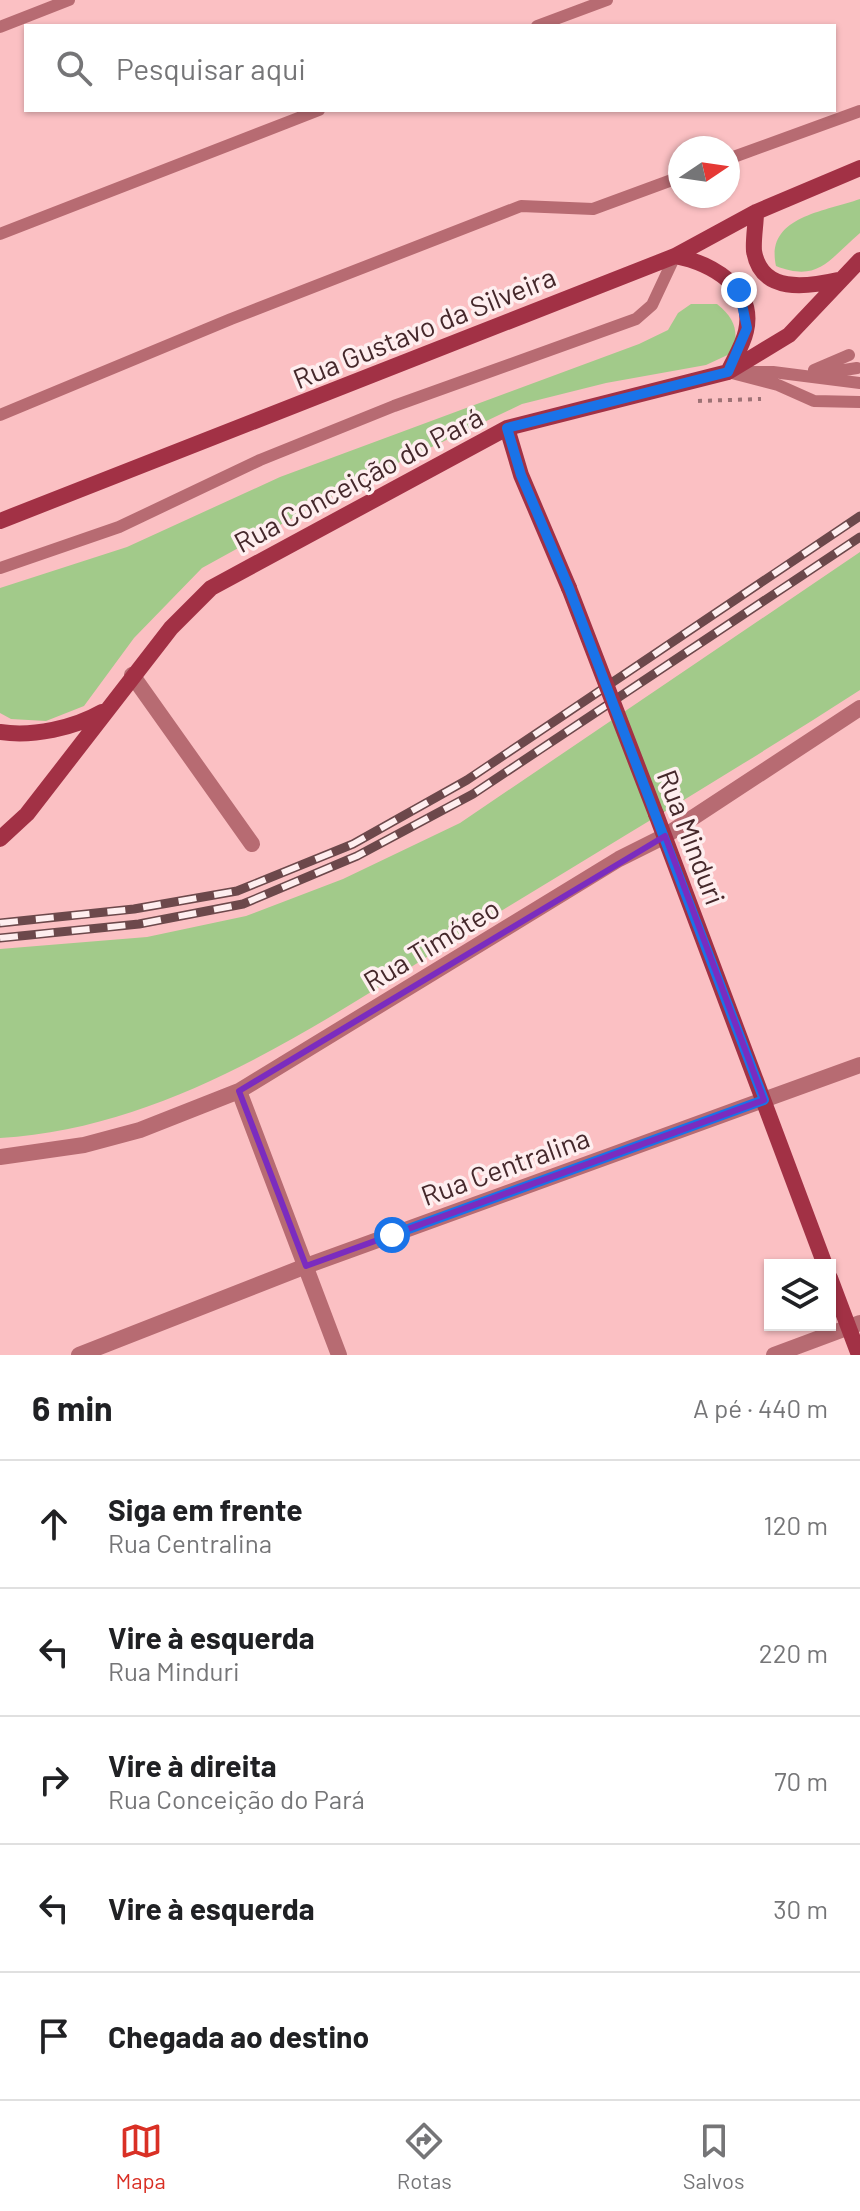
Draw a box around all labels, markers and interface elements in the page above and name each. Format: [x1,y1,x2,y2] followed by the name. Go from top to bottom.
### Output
[24,24,836,112] search box
[52,46,96,90] icon: search
[116,50,306,86] text: Pesquisar aqui
[668,136,740,208] north arrow
[288,259,560,395] street label: Rua Gustavo da Silveira
[721,272,757,308] route end
[228,399,488,559] street label: Rua Conceição do Pará
[651,765,733,909] street label: Rua Minduri
[357,890,505,998] street label: Rua Timóteo
[416,1120,594,1212] street label: Rua Centralina
[374,1217,410,1253] route start
[764,1259,836,1331] map controls
[764,1259,836,1331] button: layers
[32,1387,113,1428] text: 6 min
[693,1392,828,1423] text: A pé · 440 m
[108,1491,303,1527] text: Siga em frente
[32,1502,76,1546] icon: ahead
[764,1509,828,1540] text: 120 m
[108,1527,272,1558] text: Rua Centralina
[108,1619,315,1655] text: Vire à esquerda
[32,1630,76,1674] icon: left
[759,1637,828,1668] text: 220 m
[108,1655,240,1686] text: Rua Minduri
[108,1747,277,1783] text: Vire à direita
[32,1758,76,1802] icon: right
[774,1765,828,1796] text: 70 m
[108,1783,365,1814] text: Rua Conceição do Pará
[32,1886,76,1930] icon: left
[108,1890,315,1926] text: Vire à esquerda
[773,1893,828,1924] text: 30 m
[32,2014,76,2058] icon: arrive
[108,2018,369,2054] text: Chegada ao destino
[115,2119,166,2193] tab: Mapa
[397,2119,452,2193] tab: Rotas
[683,2119,745,2193] tab: Salvos

